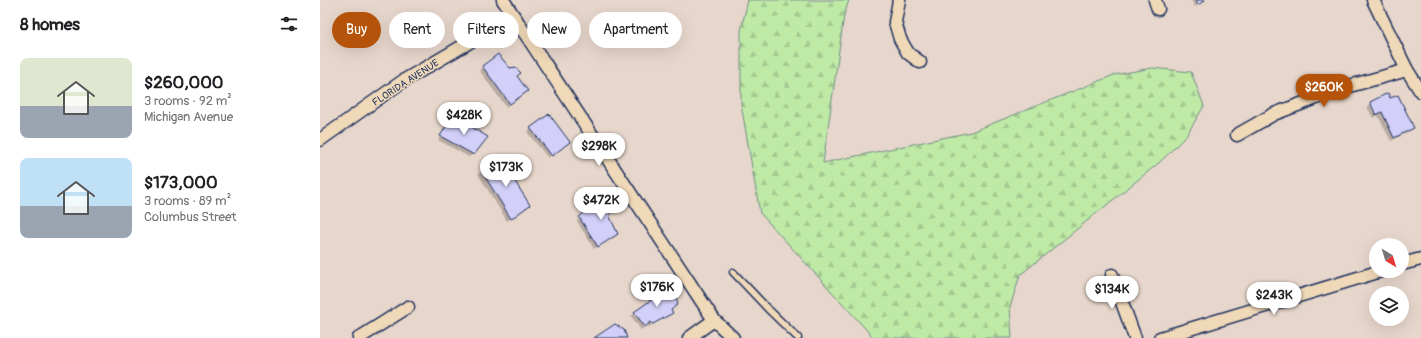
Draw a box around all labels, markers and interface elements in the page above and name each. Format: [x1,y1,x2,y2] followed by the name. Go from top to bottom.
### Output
[332,12,381,48] chip: Buy
[389,12,445,48] chip: Rent
[453,12,519,48] chip: Filters
[527,12,581,48] chip: New
[589,12,682,48] chip: Apartment
[278,13,300,35] icon: filters
[20,14,80,35] text: 8 homes
[370,57,441,109] street label: FLORIDA AVENUE
[144,72,223,93] text: $260,000
[52,74,100,122] icon: home
[1296,74,1352,108] pin: $260K
[1305,79,1343,95] text: $260K
[144,93,232,109] text: 3 rooms · 92 m²
[436,102,492,136] pin: $428K
[446,107,482,123] text: $428K
[144,109,233,125] text: Michigan Avenue
[571,133,627,167] pin: $298K
[581,138,617,154] text: $298K
[478,154,534,188] pin: $173K
[489,159,523,175] text: $173K
[144,172,218,193] text: $173,000
[52,174,100,222] icon: home
[573,187,629,221] pin: $472K
[583,192,619,208] text: $472K
[144,193,231,209] text: 3 rooms · 89 m²
[144,209,237,225] text: Columbus Street
[1369,238,1409,278] north arrow
[1369,238,1409,326] map controls
[629,274,685,308] pin: $176K
[1084,276,1140,310] pin: $134K
[640,279,674,295] text: $176K
[1095,281,1129,297] text: $134K
[1246,282,1302,316] pin: $243K
[1369,286,1409,326] button: layers
[1256,287,1292,303] text: $243K

